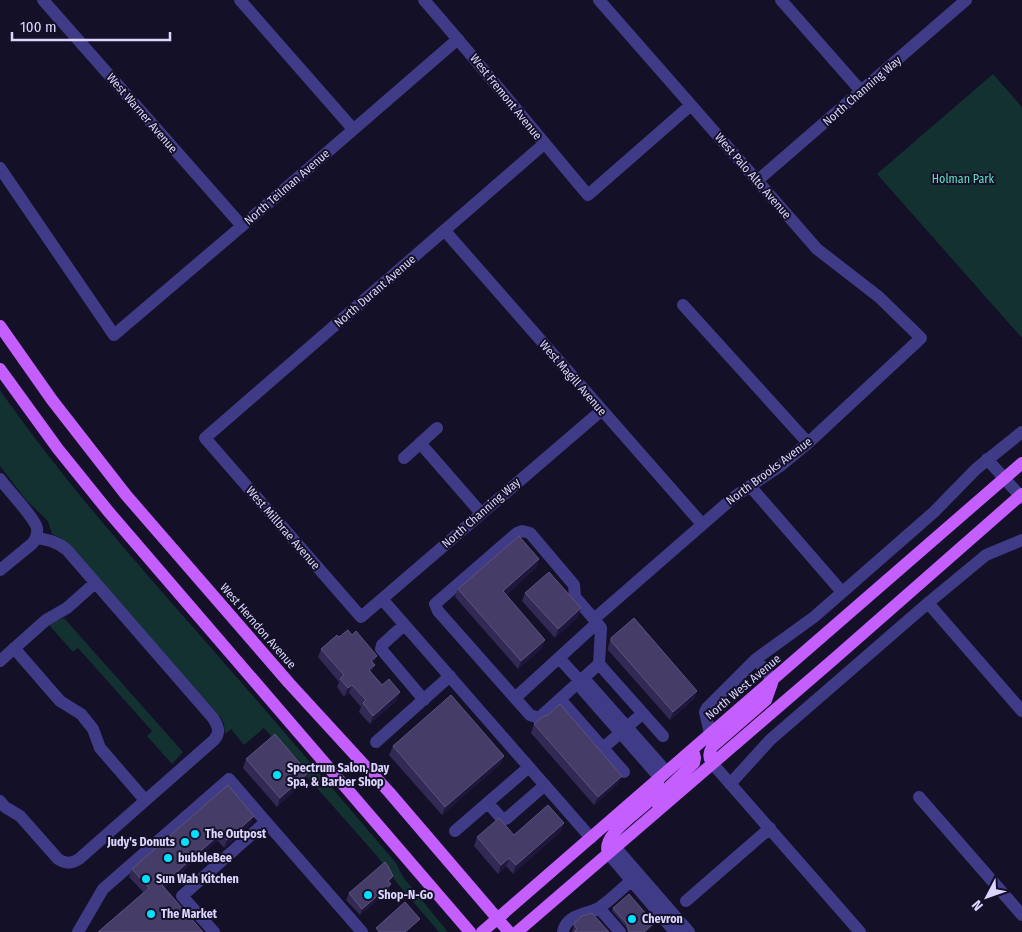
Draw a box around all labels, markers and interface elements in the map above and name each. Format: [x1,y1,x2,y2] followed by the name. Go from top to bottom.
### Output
[12,10,170,42] scale bar
[20,18,57,36] text: 100 m
[467,51,545,143] street label: West Fremont Avenue
[820,53,905,129] street label: North Channing Way
[104,70,180,156] street label: West Warner Avenue
[712,130,794,222] street label: West Palo Alto Avenue
[242,146,332,228] street label: North Teilman Avenue
[932,172,995,186] park label: Holman Park
[332,252,418,330] street label: North Durant Avenue
[537,338,609,418] street label: West Magill Avenue
[723,434,815,508] street label: North Brooks Avenue
[439,475,524,551] street label: North Channing Way
[243,484,323,572] street label: West Millbrae Avenue
[217,581,299,672] street label: West Herndon Avenue
[703,652,783,722] street label: North West Avenue
[287,761,390,789] place label: Spectrum Salon, Day Spa, & Barber Shop
[271,769,283,781] marker: Spectrum Salon, Day Spa, & Barber Shop
[205,827,267,841] place label: The Outpost
[189,828,201,840] marker: The Outpost
[106,835,176,849] place label: Judy's Donuts
[179,836,191,848] marker: Judy's Donuts
[178,851,232,865] place label: bubbleBee
[162,852,174,864] marker: bubbleBee
[156,872,239,886] place label: Sun Wah Kitchen
[962,872,1012,922] north arrow
[140,873,152,885] marker: Sun Wah Kitchen
[378,888,434,902] place label: Shop-N-Go
[362,889,374,901] marker: Shop-N-Go
[968,896,987,914] text: N
[161,907,218,921] place label: The Market
[145,908,157,920] marker: The Market
[642,912,683,926] place label: Chevron
[626,913,638,925] marker: Chevron

